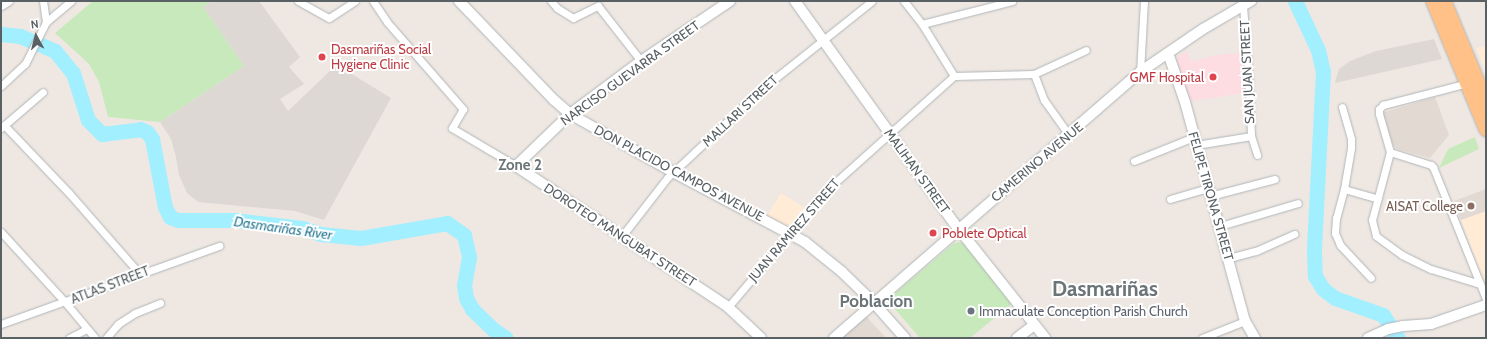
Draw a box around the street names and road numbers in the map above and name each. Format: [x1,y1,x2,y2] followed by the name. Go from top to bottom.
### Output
[558,17,702,129] street label: NARCISO GUEVARRA STREET
[1236,20,1258,124] street label: SAN JUAN STREET
[699,72,781,150] street label: MALLARI STREET
[988,119,1086,205] street label: CAMERINO AVENUE
[592,122,766,224] street label: DON PLACIDO CAMPOS AVENUE
[881,125,953,217] street label: MALIHAN STREET
[1185,130,1237,262] street label: FELIPE TIRONA STREET
[745,175,843,285] street label: JUAN RAMIREZ STREET
[541,180,699,290] street label: DOROTEO MANGUBAT STREET
[68,263,152,307] street label: ATLAS STREET

